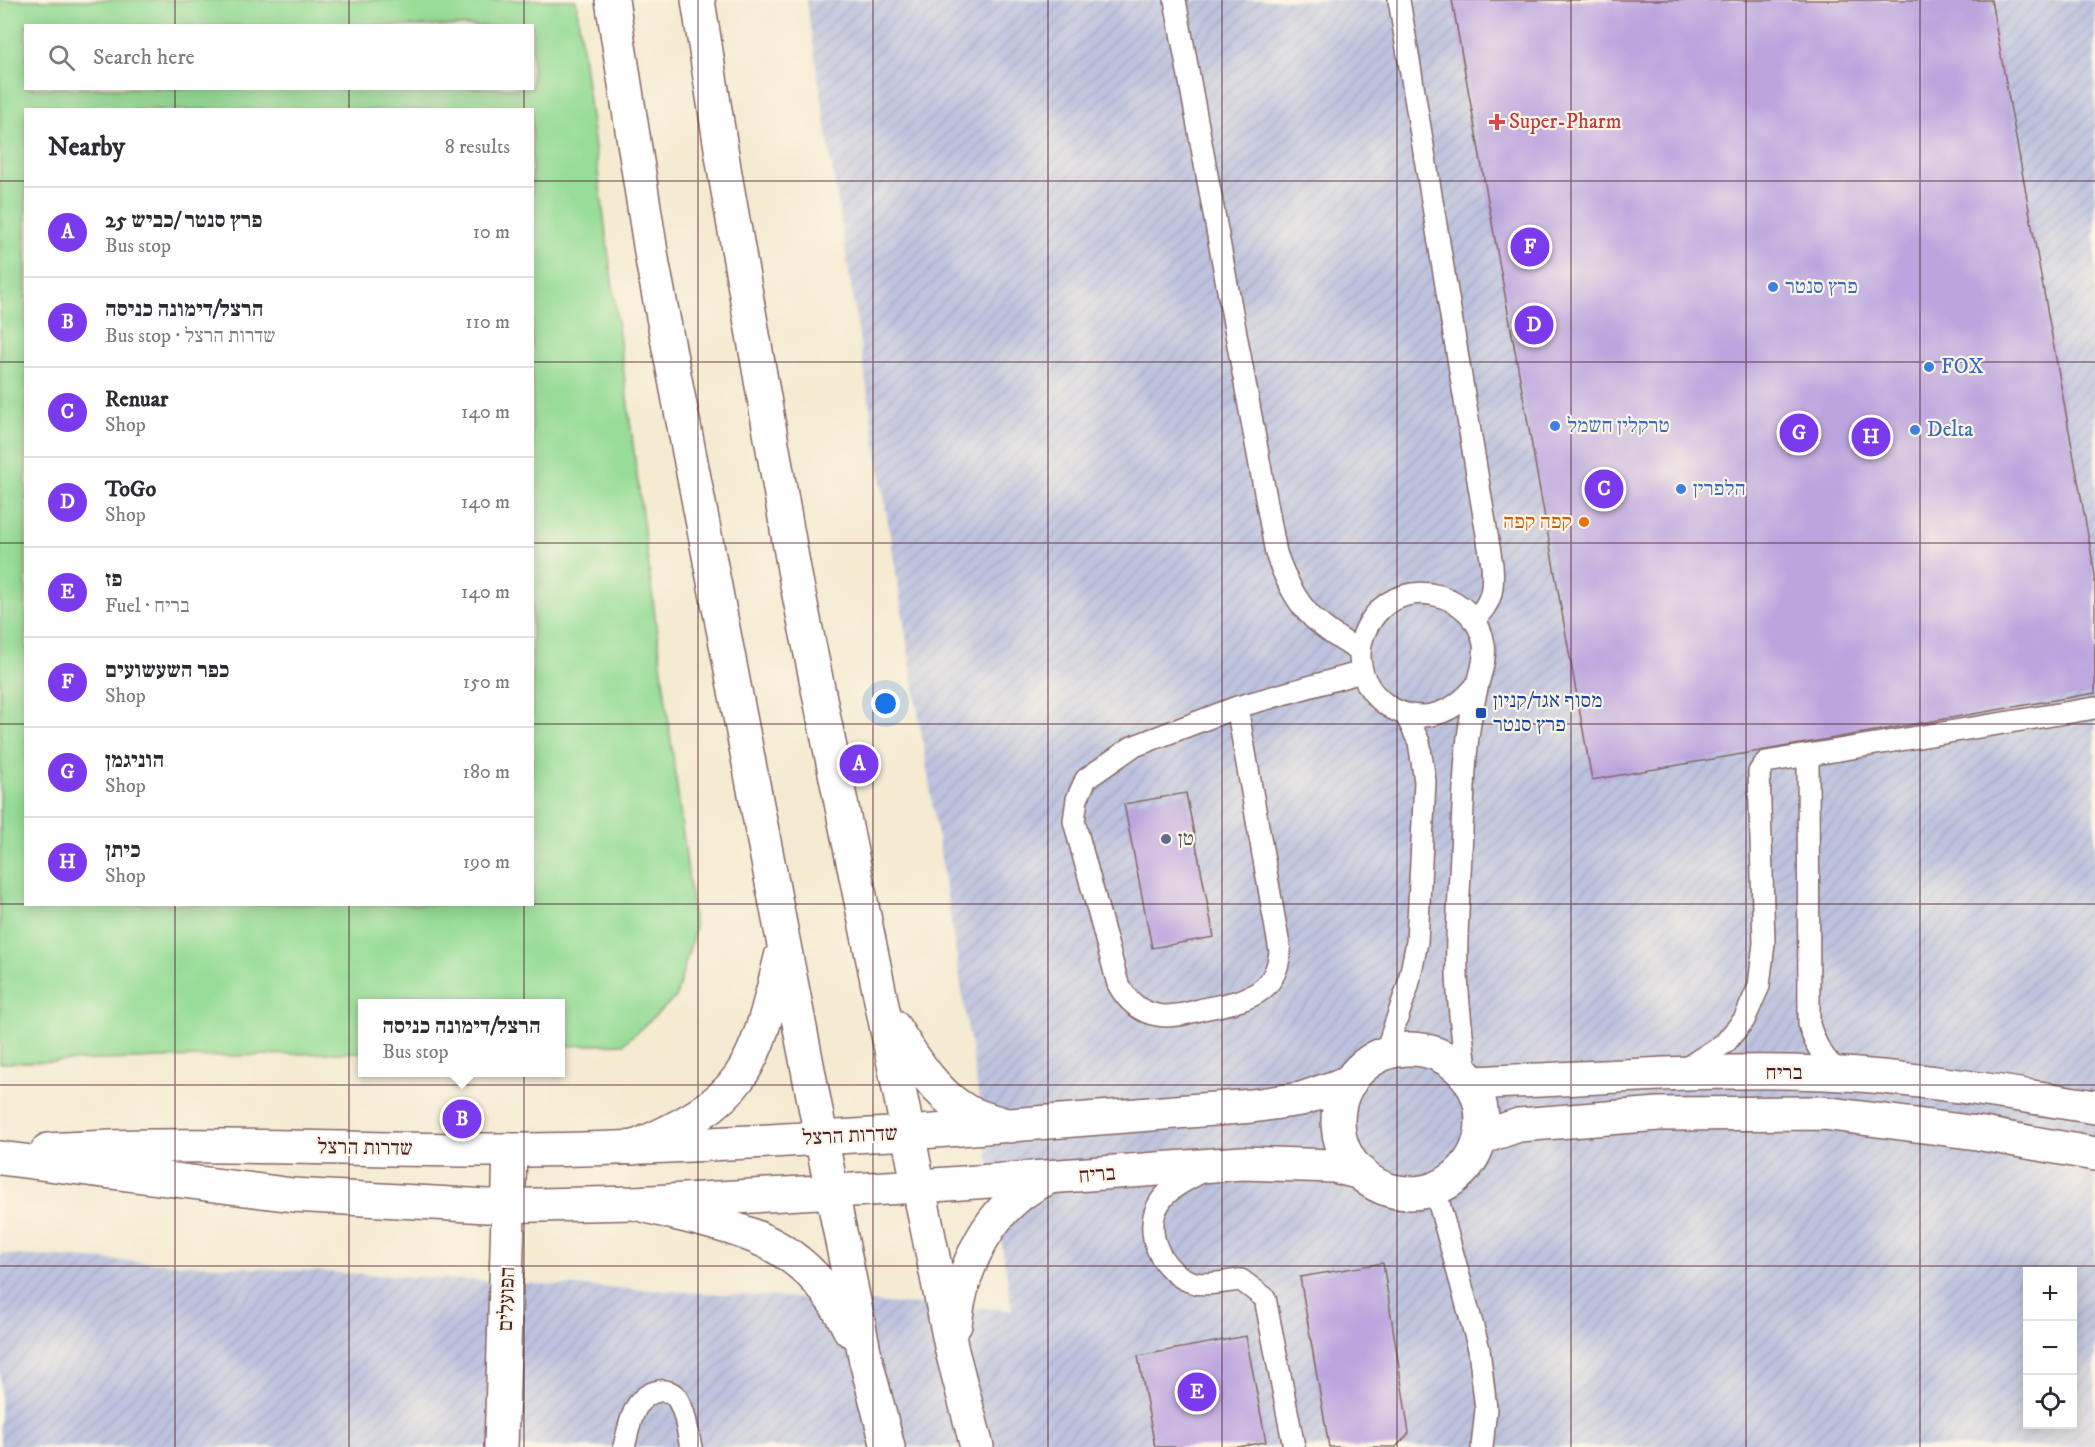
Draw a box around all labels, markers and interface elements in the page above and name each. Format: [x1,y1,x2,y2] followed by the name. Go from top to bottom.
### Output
[24,24,534,90] search box
[45,41,78,74] icon: search
[93,44,195,71] text: Search here
[1509,109,1622,135] place label: Super-Pharm
[1490,115,1504,129] marker: Super-Pharm
[48,131,125,164] text: Nearby
[445,135,510,160] text: 8 results
[105,207,262,234] text: פרץ סנטר /כביש 25
[61,220,74,245] text: A
[473,220,510,245] text: 10 m
[1510,224,1550,270] pin: F
[105,234,171,259] text: Bus stop
[1785,274,1858,300] place label: פרץ סנטר
[1766,280,1780,294] marker: פרץ סנטר
[105,296,263,323] text: הרצל/דימונה כניסה
[1514,302,1553,348] pin: D
[61,310,74,335] text: B
[465,310,510,335] text: 110 m
[105,324,276,349] text: Bus stop · שדרות הרצל
[1941,354,1984,380] place label: FOX
[1922,360,1936,374] marker: FOX
[105,386,168,413] text: Renuar
[61,400,74,425] text: C
[461,400,510,425] text: 140 m
[1780,410,1818,456] pin: G
[105,413,146,438] text: Shop
[1567,413,1670,439] place label: טרקלין חשמל
[1852,414,1890,460] pin: H
[1927,417,1973,443] place label: Delta
[1548,419,1562,433] marker: טרקלין חשמל
[1908,423,1922,437] marker: Delta
[1584,466,1624,512] pin: C
[105,476,156,503] text: ToGo
[1693,476,1746,502] place label: הלפרין
[1674,482,1688,496] marker: הלפרין
[60,490,75,515] text: D
[461,490,510,515] text: 140 m
[105,503,146,528] text: Shop
[1503,509,1572,535] place label: קפה קפה
[1577,515,1591,529] marker: קפה קפה
[105,566,122,593] text: פז
[60,580,75,605] text: E
[461,580,510,605] text: 140 m
[105,594,190,619] text: Fuel · בריח
[105,657,229,684] text: כפר השעשועים
[61,670,74,695] text: F
[463,670,510,695] text: 150 m
[105,684,146,709] text: Shop
[1493,688,1603,738] place label: מסוף אגד/קניון פרץ סנטר
[871,689,900,718] your location
[1474,706,1488,720] marker: מסוף אגד/קניון פרץ סנטר
[840,742,878,786] pin: A
[105,747,164,774] text: הוניגמן
[61,760,74,785] text: G
[463,760,510,785] text: 180 m
[105,774,146,799] text: Shop
[1178,826,1194,852] place label: טן
[1159,832,1173,846] marker: טן
[105,837,141,864] text: כיתן
[59,850,76,875] text: H
[463,850,510,875] text: 190 m
[105,864,146,889] text: Shop
[358,999,565,1077] popup
[382,1013,541,1040] text: הרצל/דימונה כניסה
[382,1040,448,1065] text: Bus stop
[1765,1060,1803,1086] street label: בריח
[442,1096,482,1142] pin: B
[802,1121,899,1151] street label: שדרות הרצל
[317,1134,413,1162] street label: שדרות הרצל
[1077,1160,1117,1190] street label: בריח
[493,1266,521,1332] street label: הפועלים
[2023,1267,2077,1429] map controls
[2023,1267,2077,1321] button: +
[2023,1321,2077,1375] button: −
[1178,1370,1216,1414] pin: E
[2023,1375,2077,1429] button: locate

